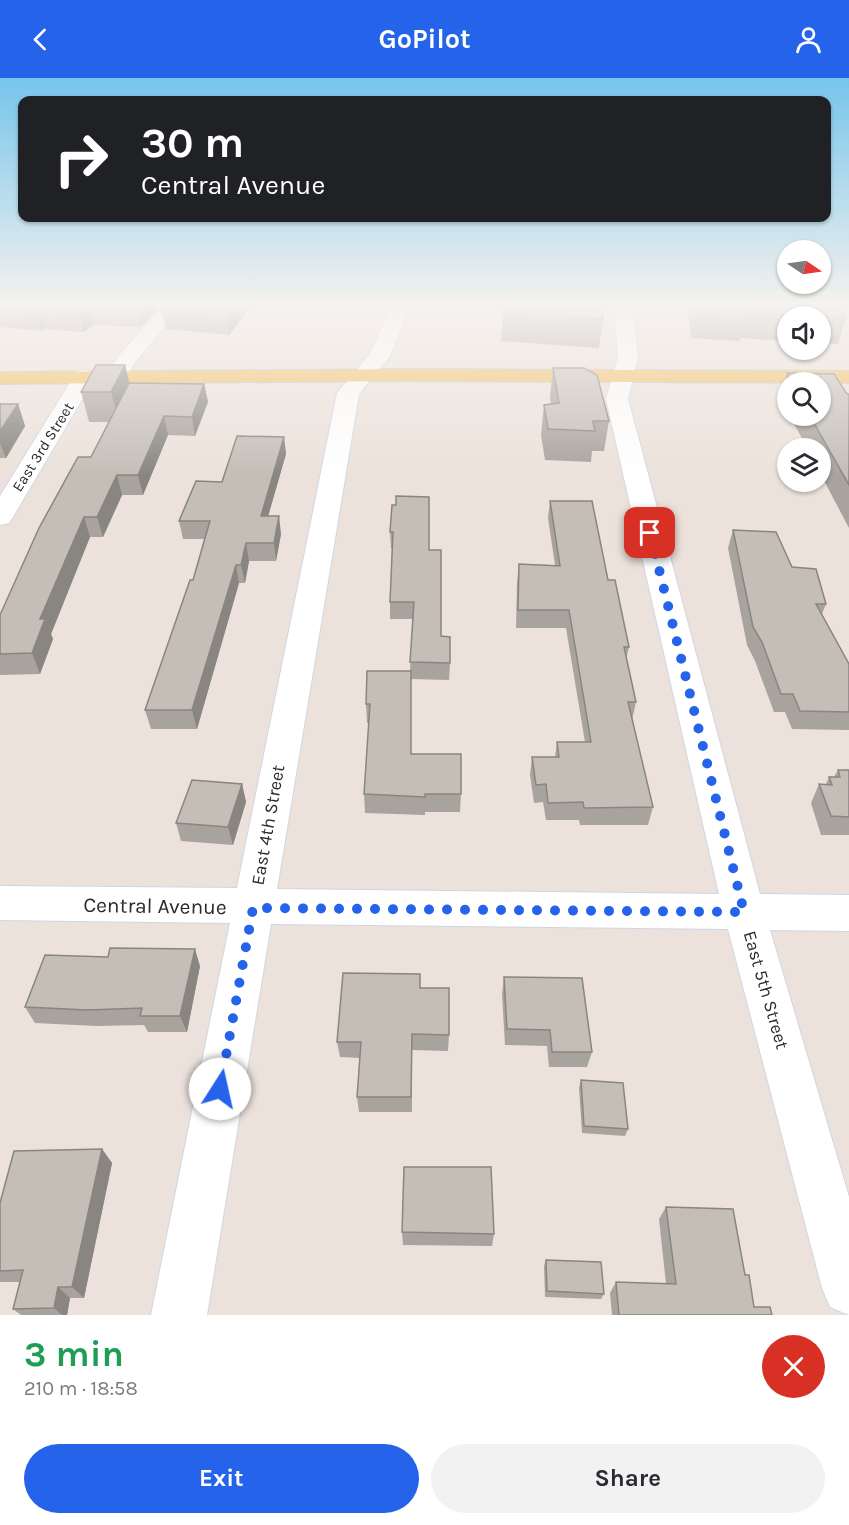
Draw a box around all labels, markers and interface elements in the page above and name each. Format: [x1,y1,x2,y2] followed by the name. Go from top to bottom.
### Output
[24,23,57,56] icon: back
[378,23,471,55] text: GoPilot
[792,23,825,56] icon: person
[141,118,244,168] text: 30 m
[42,120,120,198] icon: right
[141,169,325,201] text: Central Avenue
[777,240,831,294] north arrow
[777,240,831,492] map controls
[777,306,831,360] button: sound
[777,372,831,426] button: search
[8,399,78,495] street label: East 3rd Street
[777,438,831,492] button: layers
[624,507,675,558] pin
[633,516,666,549] icon: arrive
[247,763,289,887] street label: East 4th Street
[83,893,227,919] street label: Central Avenue
[739,928,793,1052] street label: East 5th Street
[188,1057,252,1121] position arrow
[24,1333,124,1375] text: 3 min
[762,1335,825,1398] button: close
[24,1377,138,1400] text: 210 m · 18:58
[24,1444,419,1513] button: Exit
[431,1444,825,1513] button: Share

